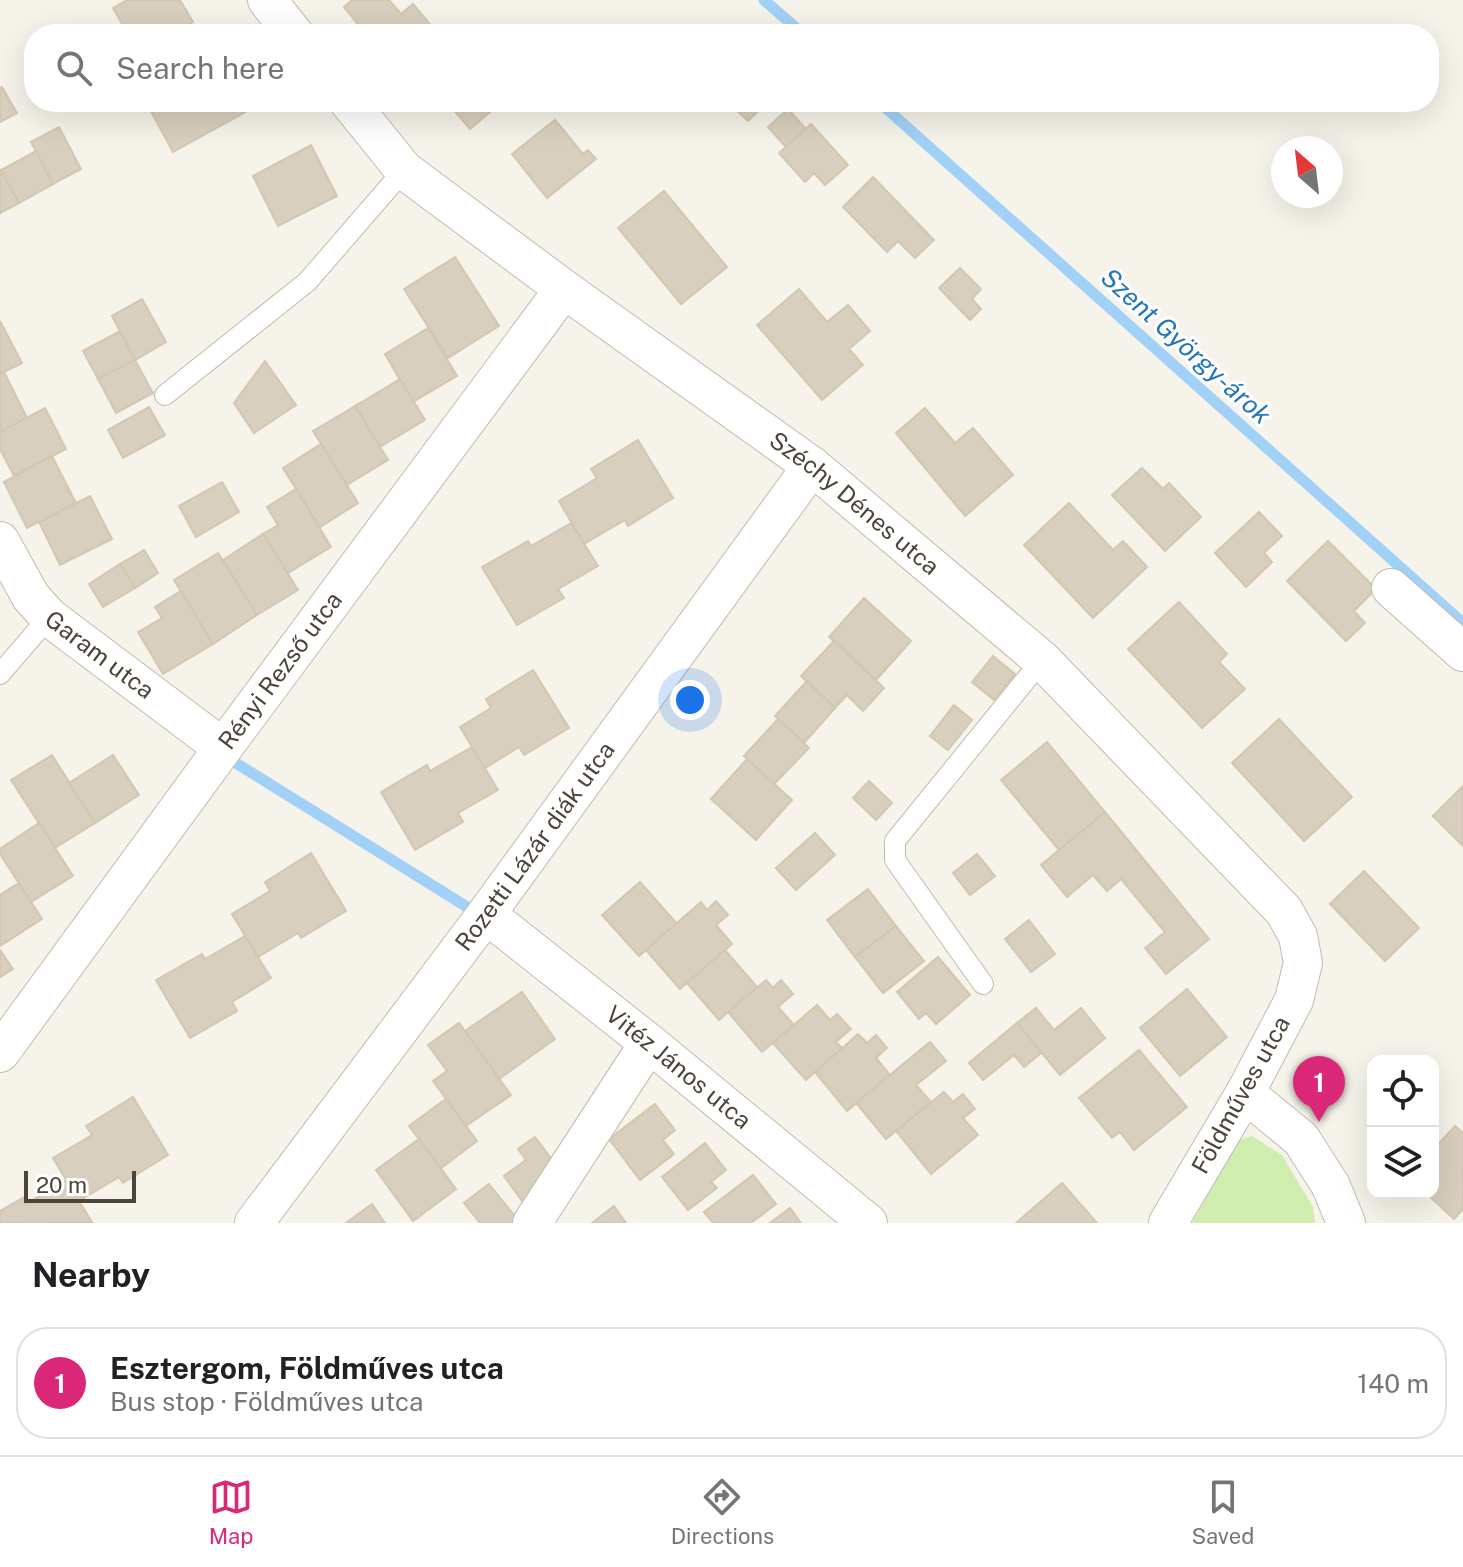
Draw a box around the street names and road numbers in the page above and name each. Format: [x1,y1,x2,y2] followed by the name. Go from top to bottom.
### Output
[765,425,945,580] street label: Széchy Dénes utca
[212,586,347,754] street label: Rényi Rezső utca
[40,604,160,704] street label: Garam utca
[449,736,620,956] street label: Rozetti Lázár diák utca
[601,999,757,1134] street label: Vitéz János utca
[1185,1011,1295,1178] street label: Földműves utca

